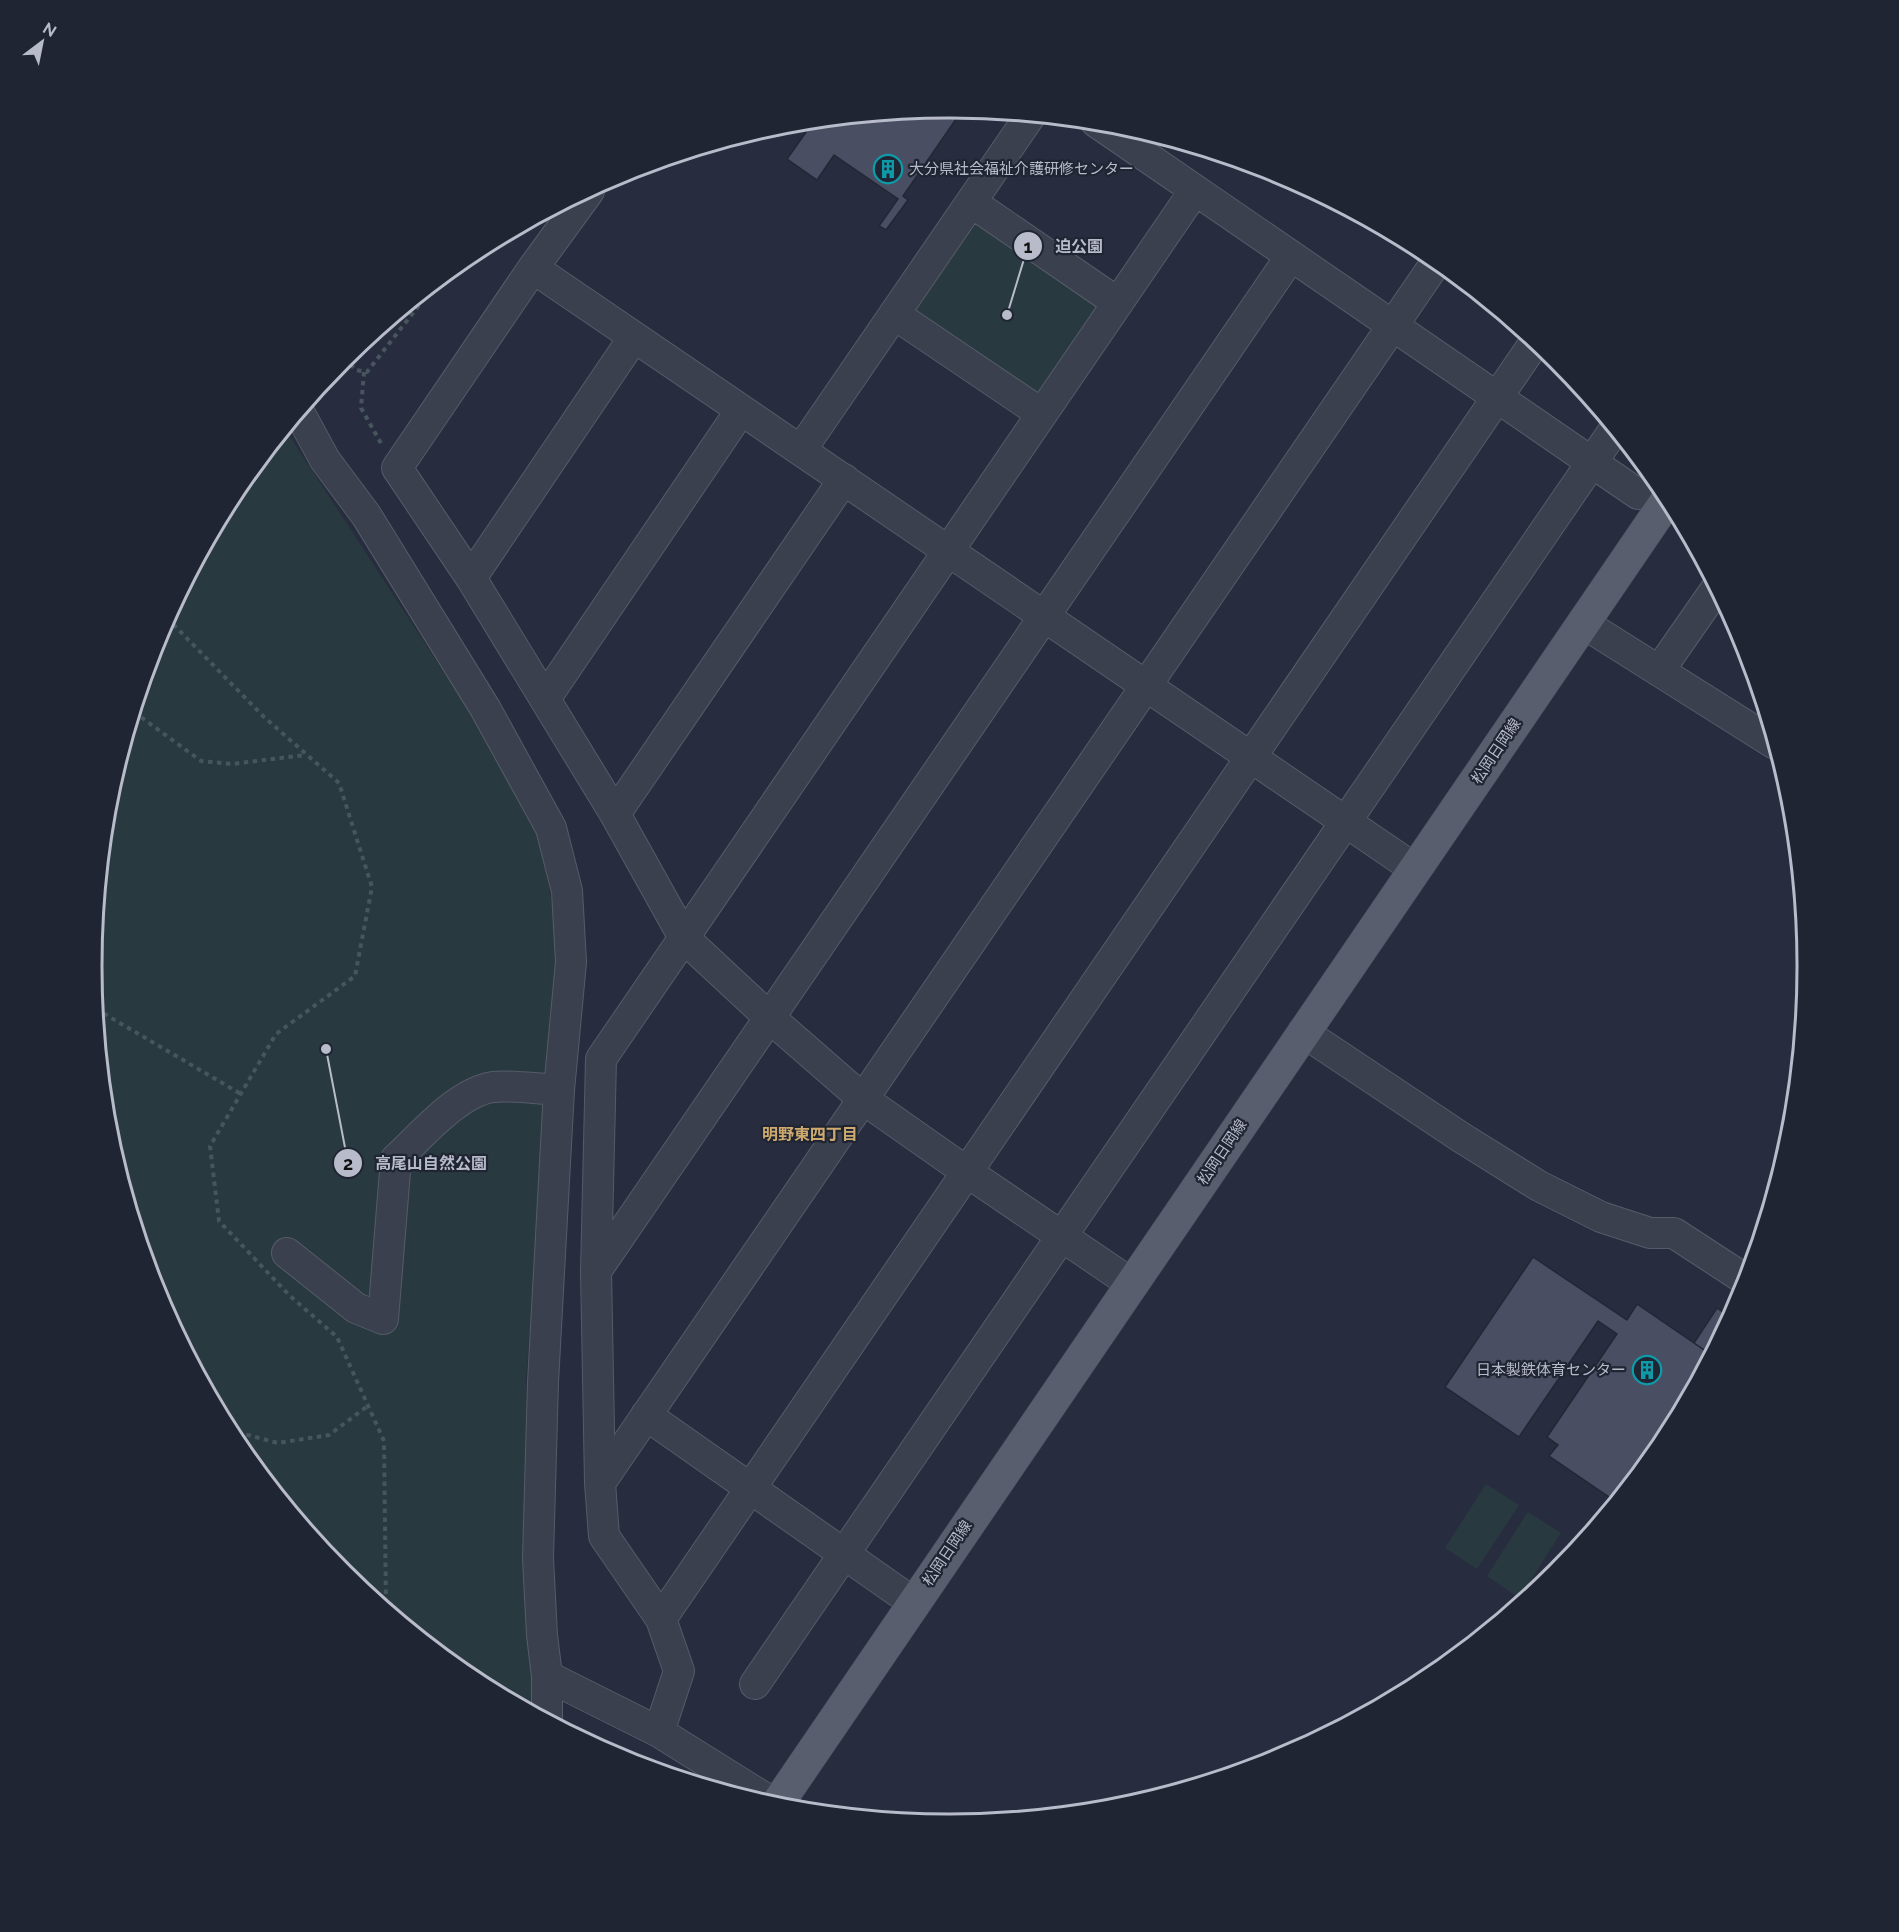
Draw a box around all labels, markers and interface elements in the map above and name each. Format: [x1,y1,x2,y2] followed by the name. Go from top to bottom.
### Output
[12,12,72,72] north arrow
[39,18,60,41] text: N
[872,153,904,185] building icon: 大分県社会福祉介護研修センター
[909,160,1134,178] place label: 大分県社会福祉介護研修センター
[1013,229,1115,263] callout: 迫公園
[1024,236,1033,257] text: 1
[1055,237,1103,256] text: 迫公園
[1468,715,1524,787] street label: 松岡日岡線
[1194,1116,1250,1188] street label: 松岡日岡線
[762,1125,858,1144] district label: 明野東四丁目
[333,1146,499,1180] callout: 高尾山自然公園
[343,1153,353,1174] text: 2
[375,1154,487,1173] text: 高尾山自然公園
[1631,1354,1663,1386] building icon: 日本製鉄体育センター
[1476,1361,1626,1379] place label: 日本製鉄体育センター
[919,1517,975,1589] street label: 松岡日岡線

